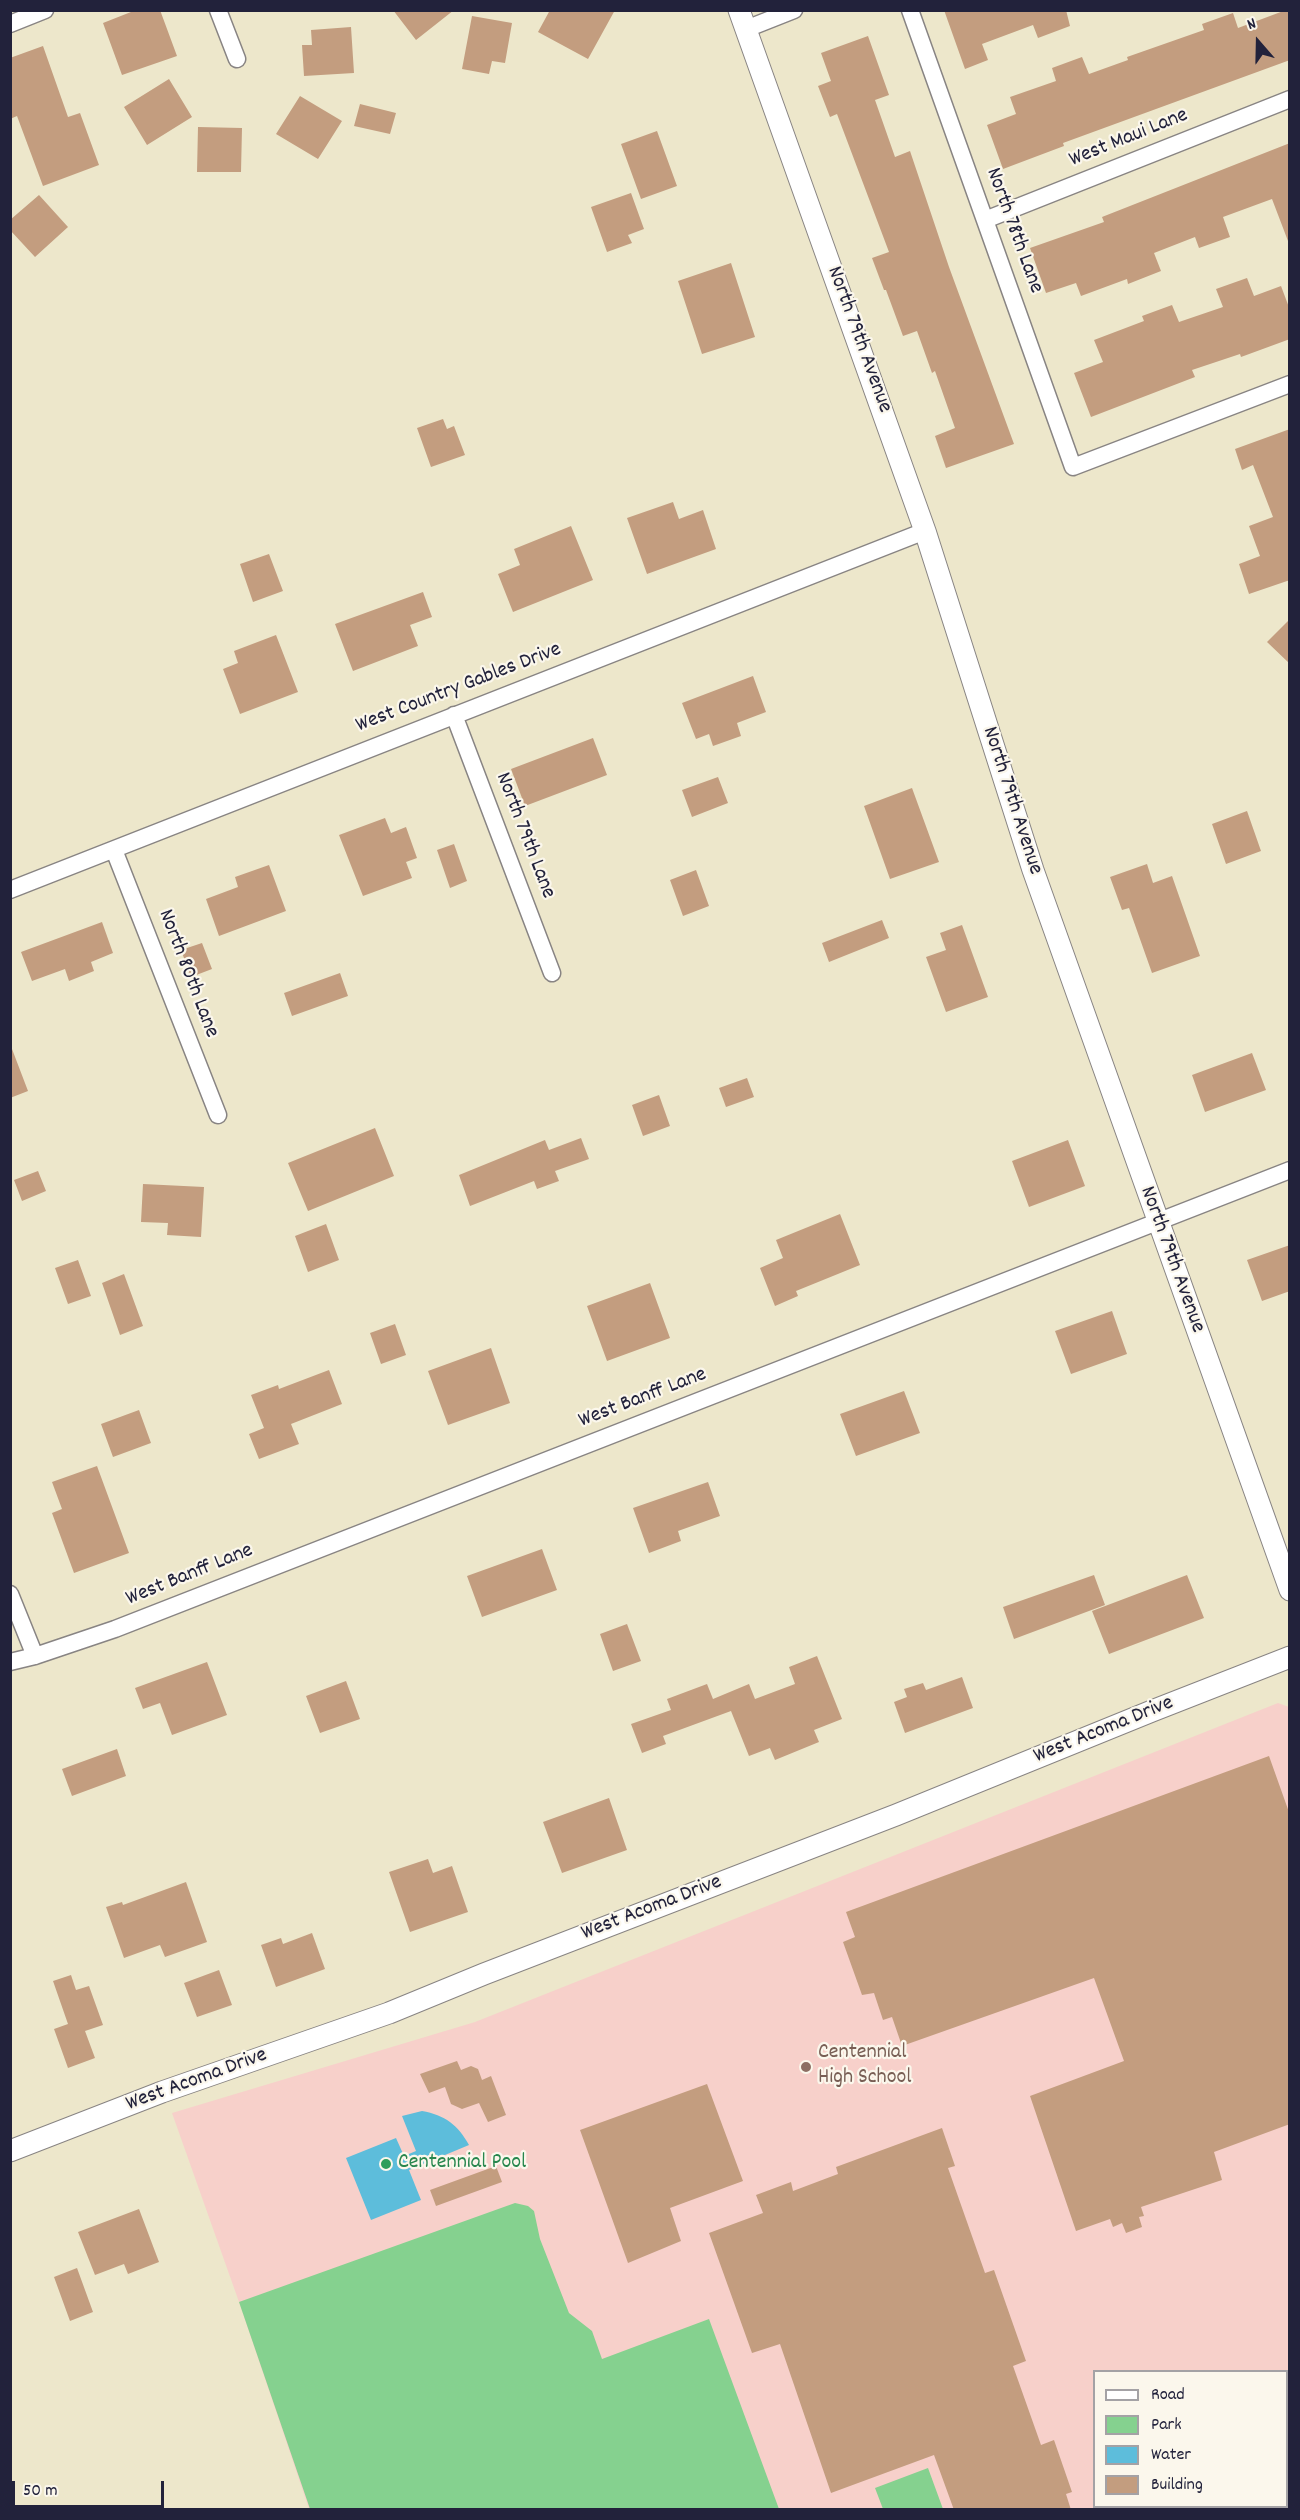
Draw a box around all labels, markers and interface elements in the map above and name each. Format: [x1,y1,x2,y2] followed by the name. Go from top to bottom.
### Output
[1228,12,1288,72] north arrow
[1244,12,1259,37] text: N
[1066,103,1192,175] street label: West Maui Lane
[978,165,1048,297] street label: North 78th Lane
[819,263,897,417] street label: North 79th Avenue
[353,638,565,740] street label: West Country Gables Drive
[975,724,1047,878] street label: North 79th Avenue
[488,769,560,903] street label: North 79th Lane
[150,906,224,1042] street label: North 80th Lane
[1132,1183,1210,1337] street label: North 79th Avenue
[575,1363,711,1435] street label: West Banff Lane
[123,1539,257,1613] street label: West Banff Lane
[1030,1691,1178,1771] street label: West Acoma Drive
[578,1870,726,1948] street label: West Acoma Drive
[818,2041,911,2092] place label: Centennial High School
[123,2043,271,2119] street label: West Acoma Drive
[799,2060,813,2074] marker: Centennial High School
[398,2151,526,2177] place label: Centennial Pool
[379,2157,393,2171] marker: Centennial Pool
[1093,2370,1288,2508] legend
[1151,2383,1185,2408] text: Road
[1151,2413,1182,2438] text: Park
[1151,2443,1191,2468] text: Water
[15,2469,166,2507] scale bar
[1151,2473,1203,2498] text: Building
[23,2479,58,2504] text: 50 m

